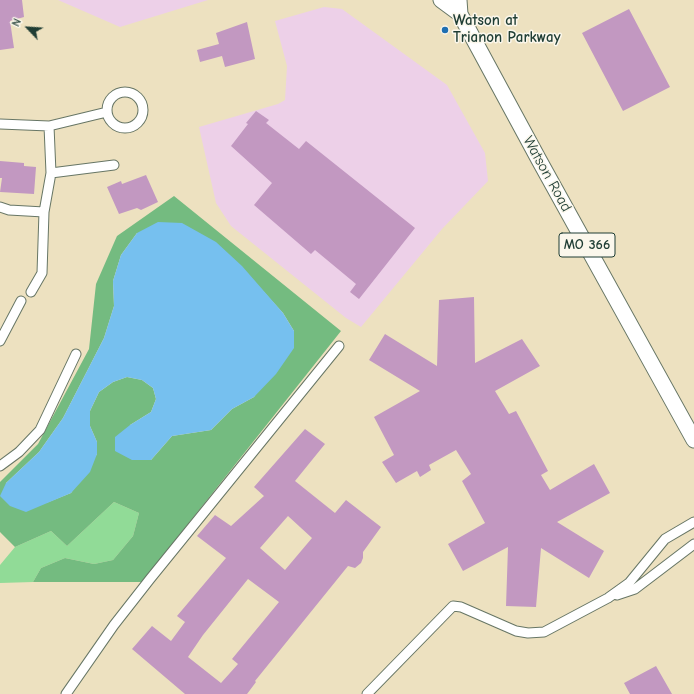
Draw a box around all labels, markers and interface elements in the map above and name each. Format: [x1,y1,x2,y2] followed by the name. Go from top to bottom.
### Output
[8,8,48,48] north arrow
[453,12,561,47] place label: Watson at Trianon Parkway
[9,17,24,29] text: N
[440,25,450,35] marker: Watson at Trianon Parkway
[519,133,575,215] street label: Watson Road
[559,233,615,257] road number: MO 366

